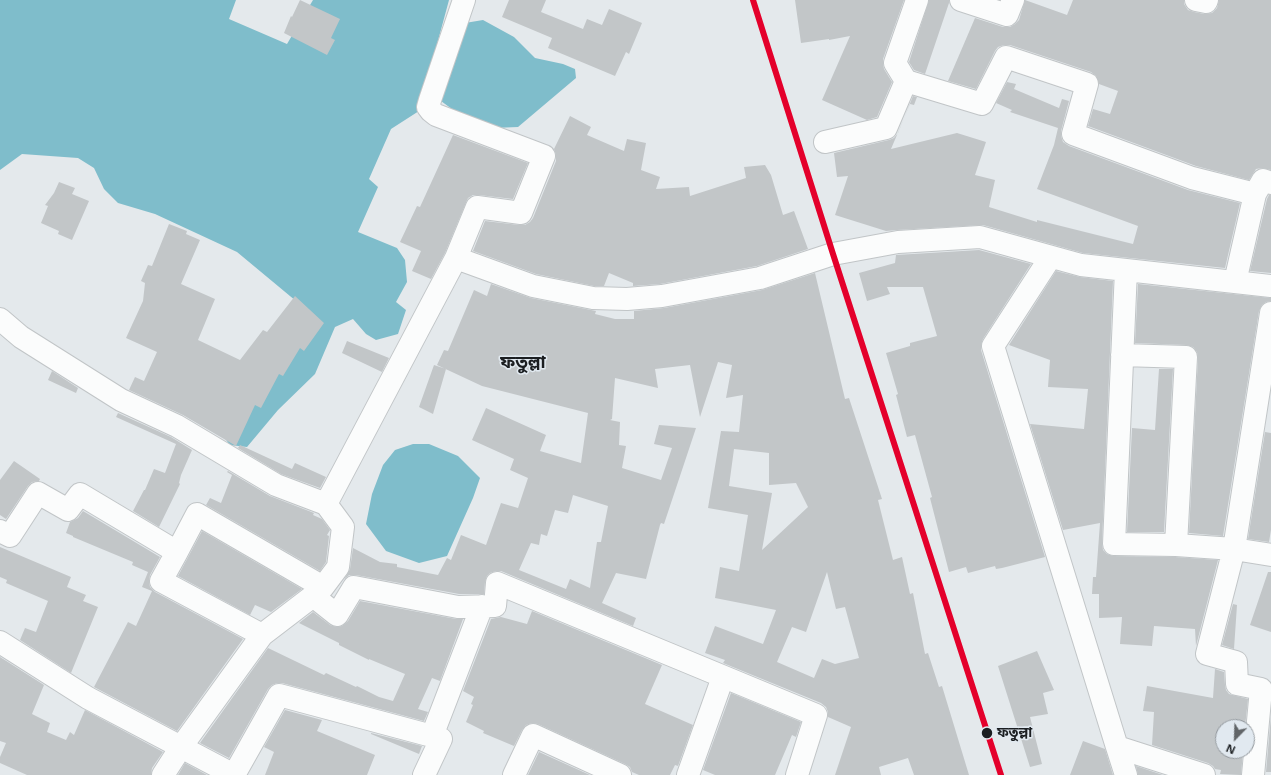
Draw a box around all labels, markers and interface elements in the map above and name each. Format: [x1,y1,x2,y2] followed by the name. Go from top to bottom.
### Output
[500,352,546,374] district label: ফতুল্লা
[1215,719,1255,759] north arrow
[997,725,1032,741] place label: ফতুল্লা
[980,726,994,740] marker: ফতুল্লা
[1223,741,1238,758] text: N

